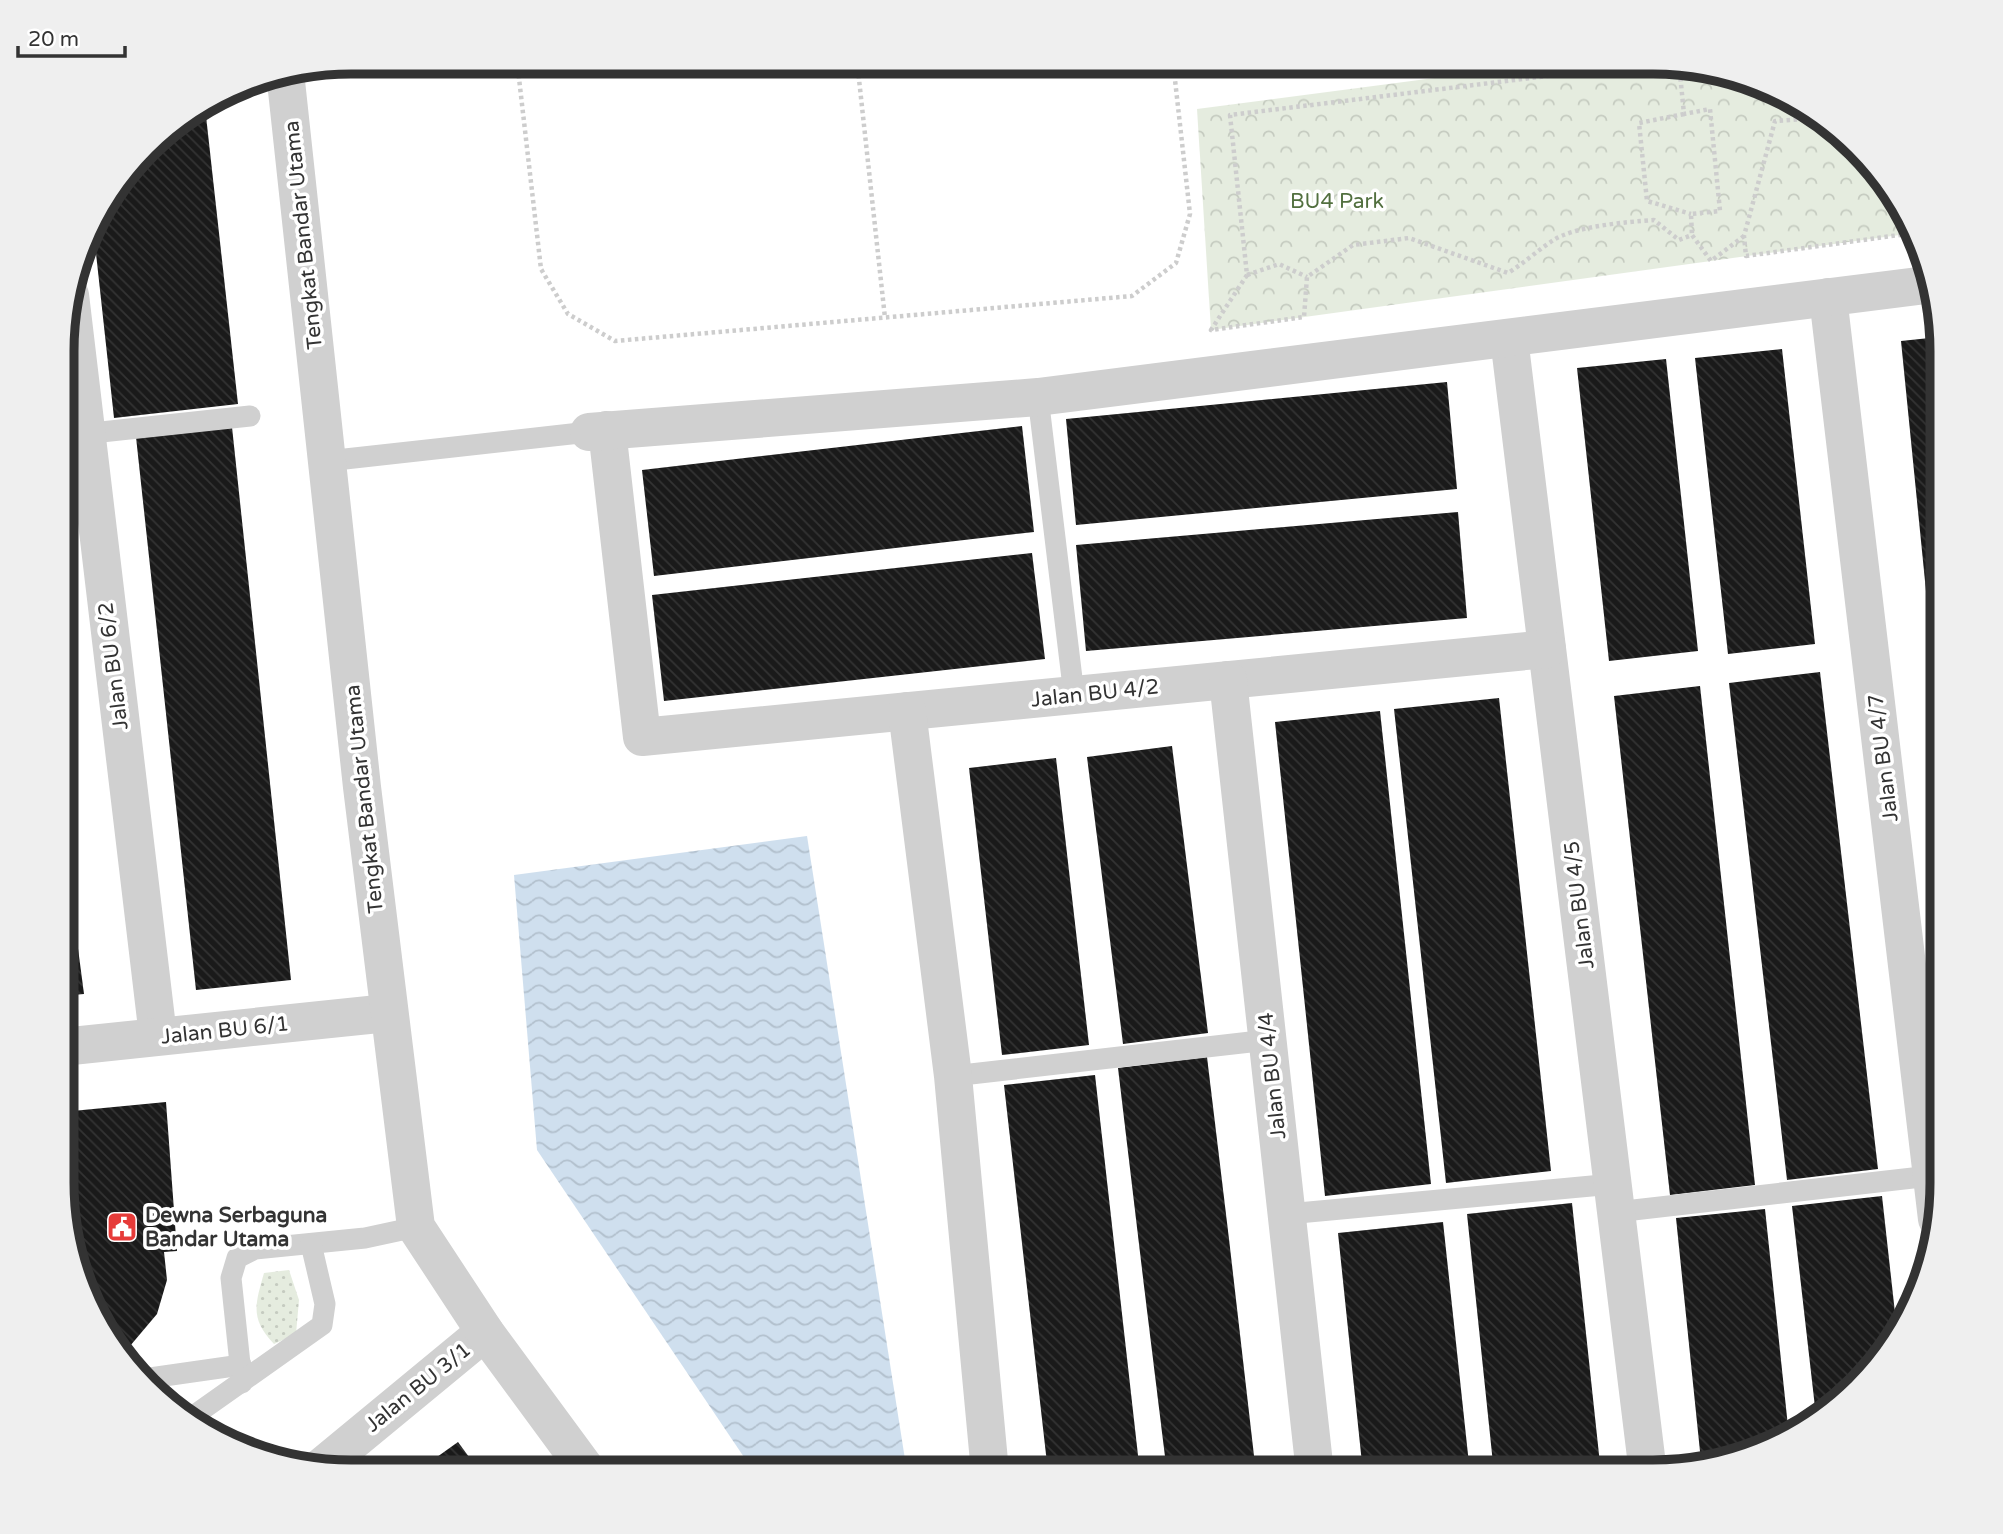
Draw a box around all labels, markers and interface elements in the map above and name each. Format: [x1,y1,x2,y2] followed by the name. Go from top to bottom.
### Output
[18,14,124,58] scale bar
[28,27,79,52] text: 20 m
[279,119,328,351] street label: Tengkat Bandar Utama
[1290,189,1384,214] park label: BU4 Park
[93,601,134,731] street label: Jalan BU 6/2
[1030,674,1160,713] street label: Jalan BU 4/2
[340,683,389,915] street label: Tengkat Bandar Utama
[1863,693,1904,823] street label: Jalan BU 4/7
[1559,840,1600,970] street label: Jalan BU 4/5
[160,1011,290,1050] street label: Jalan BU 6/1
[1253,1011,1292,1141] street label: Jalan BU 4/4
[145,1203,327,1252] place label: Dewna Serbaguna Bandar Utama
[105,1210,139,1244] public building icon: Dewna Serbaguna Bandar Utama
[361,1337,476,1438] street label: Jalan BU 3/1

